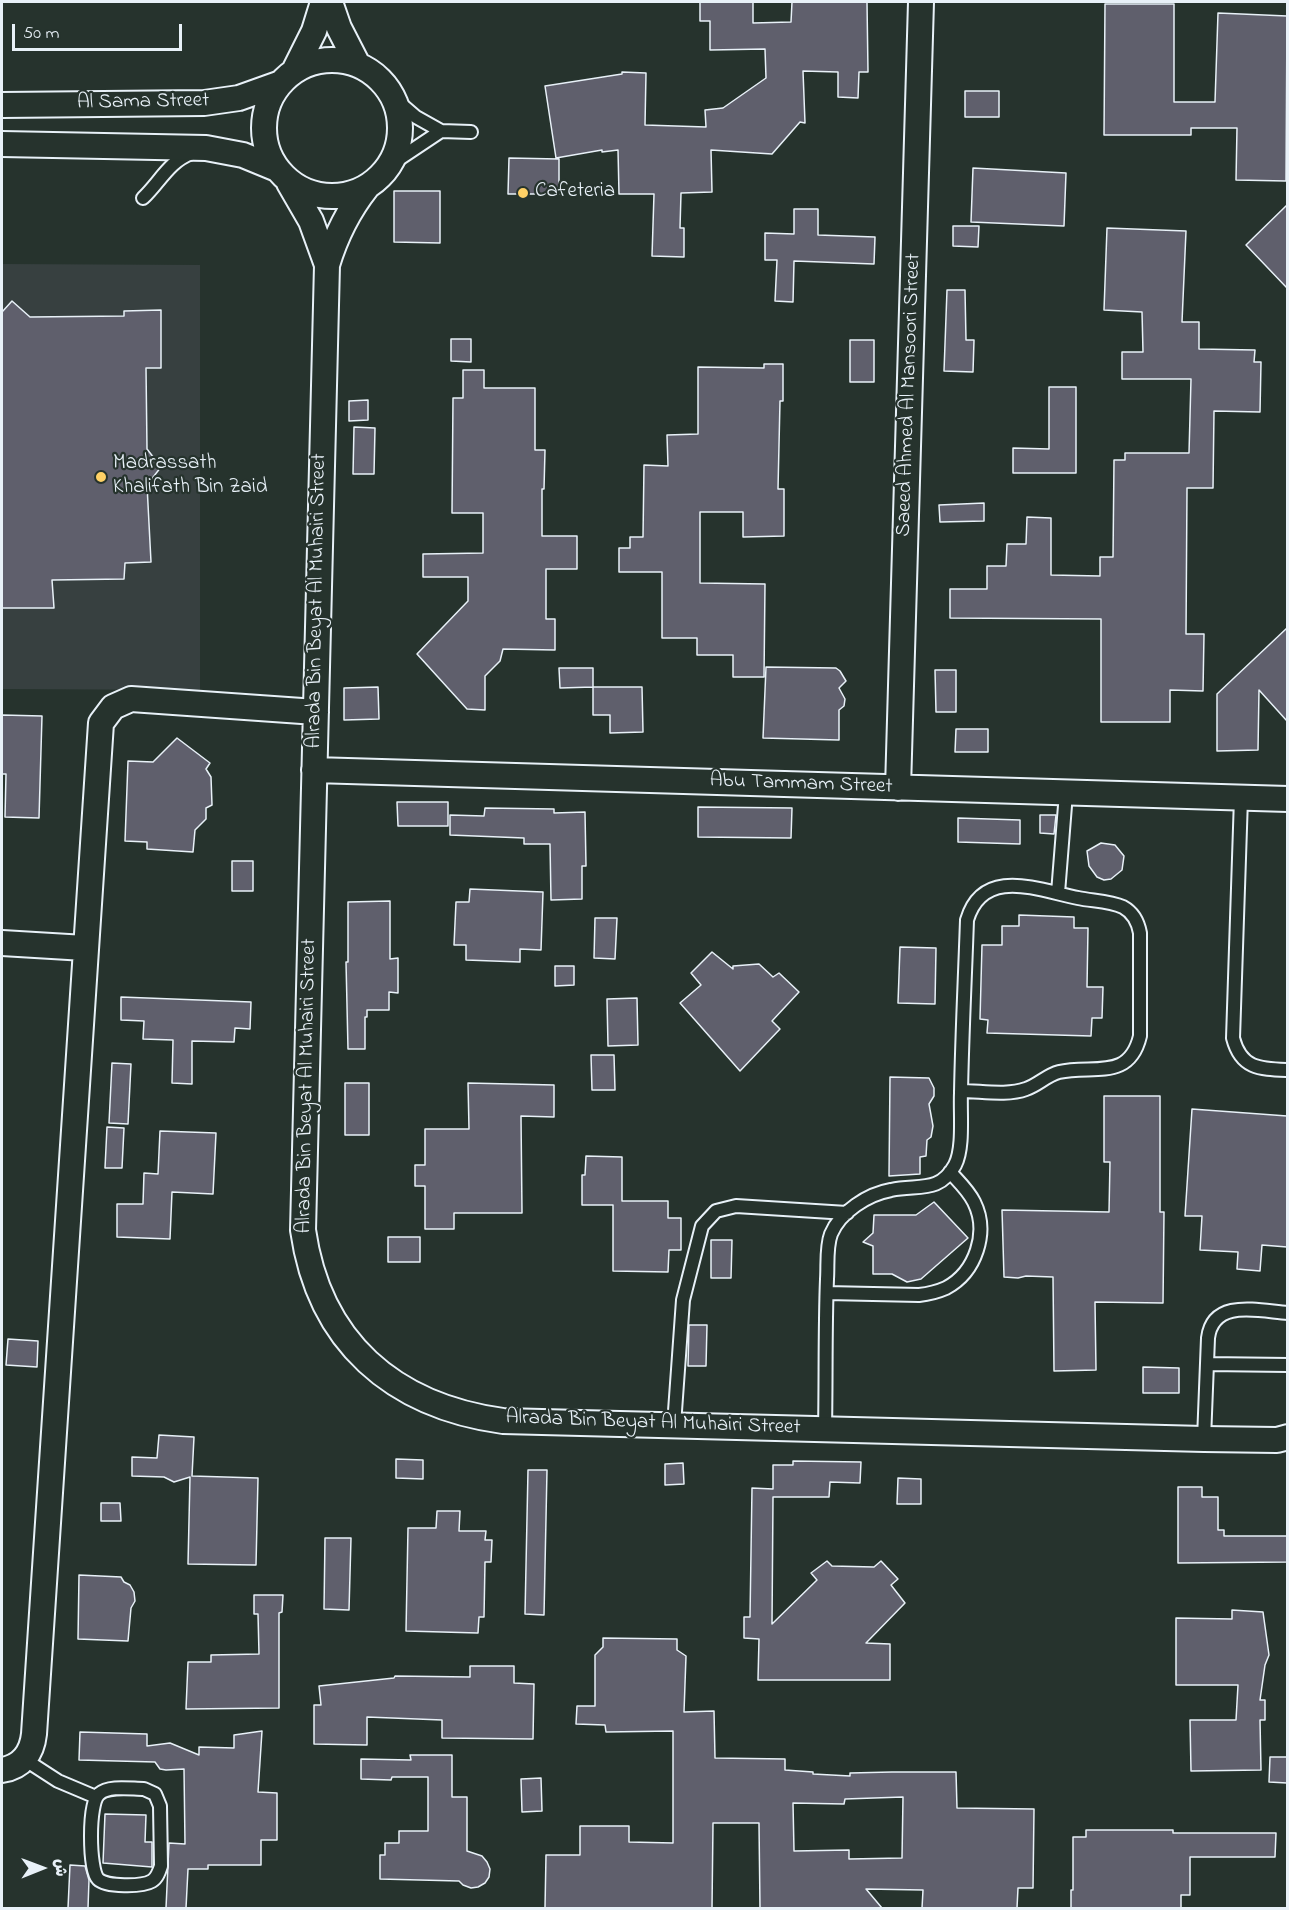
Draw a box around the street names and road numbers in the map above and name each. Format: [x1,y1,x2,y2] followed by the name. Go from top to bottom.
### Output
[77,89,209,117] street label: Al Sama Street
[892,253,928,537] street label: Saeed Ahmed Al Mansoori Street
[303,453,333,749] street label: Alrada Bin Beyat Al Muhairi Street
[709,769,893,801] street label: Abu Tammam Street
[293,938,323,1234] street label: Alrada Bin Beyat Al Muhairi Street
[505,1406,801,1442] street label: Alrada Bin Beyat Al Muhairi Street

